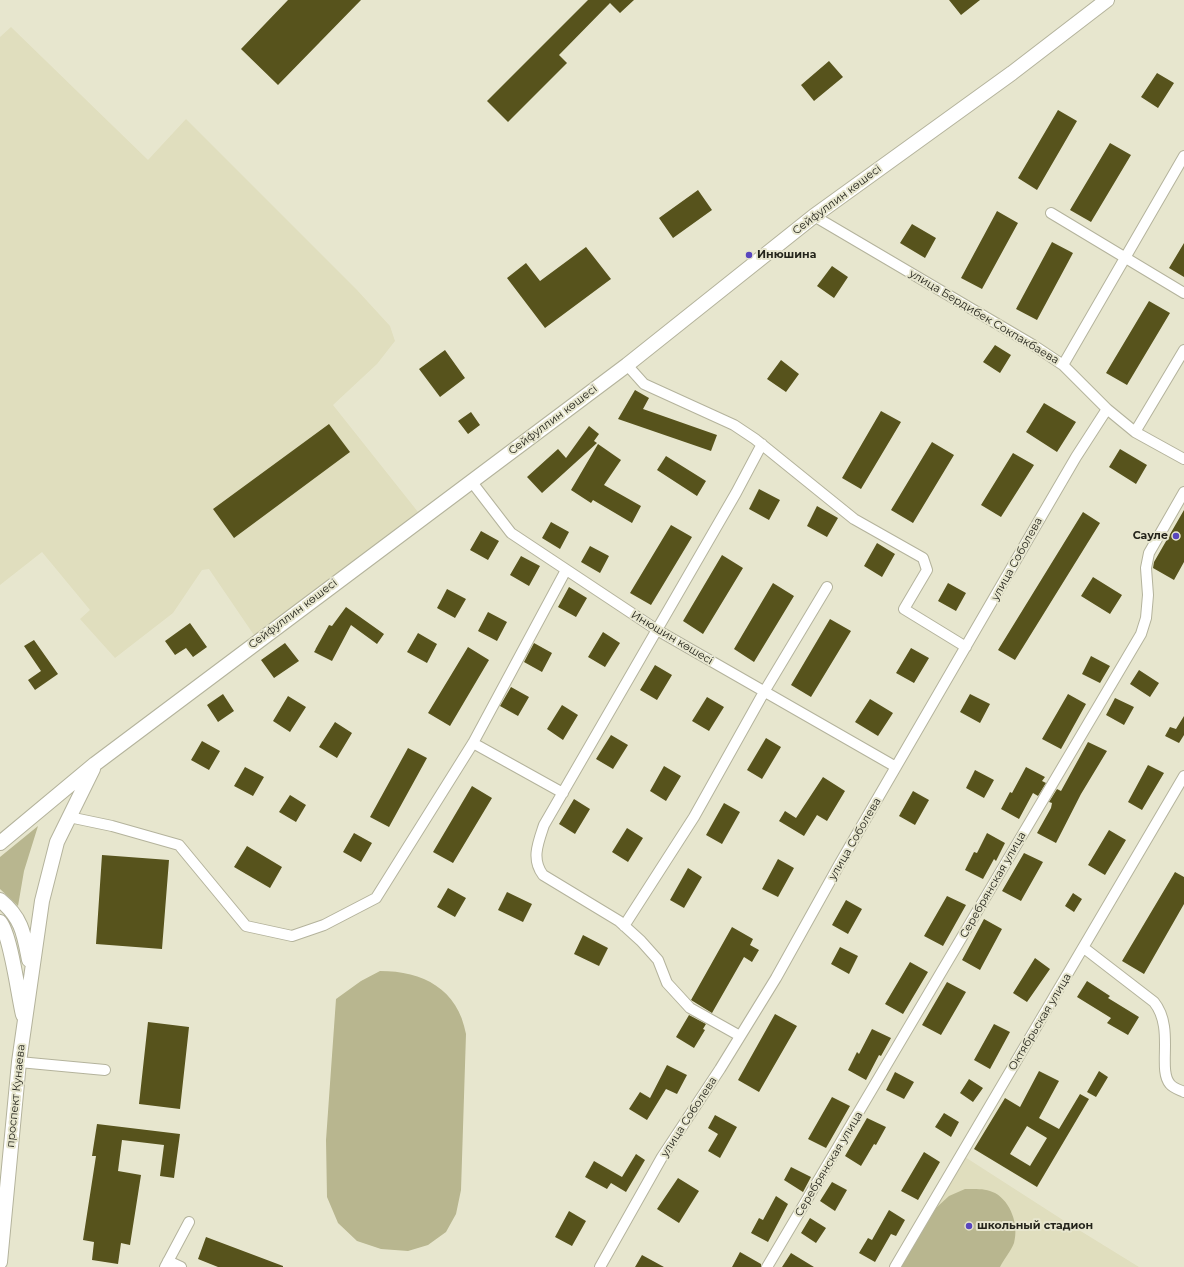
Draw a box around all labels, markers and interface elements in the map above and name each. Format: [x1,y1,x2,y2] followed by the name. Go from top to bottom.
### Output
[790,162,884,238] street label: Сейфуллин көшесі
[757,248,816,262] place label: Инюшина
[744,250,754,260] marker: Инюшина
[907,267,1061,367] street label: улица Бердибек Сокпакбаева
[506,382,600,458] street label: Сейфуллин көшесі
[989,515,1045,603] street label: улица Соболева
[1133,529,1168,543] place label: Сауле
[1171,531,1181,541] marker: Сауле
[246,576,340,652] street label: Сейфуллин көшесі
[629,608,715,668] street label: Инюшин көшесі
[826,795,884,883] street label: улица Соболева
[957,830,1029,940] street label: Серебрянская улица
[1006,971,1074,1073] street label: Октябрьская улица
[4,1044,28,1148] street label: проспект Кунаева
[658,1074,720,1160] street label: улица Соболева
[792,1109,866,1219] street label: Серебрянская улица
[977,1219,1093,1233] place label: школьный стадион
[964,1221,974,1231] marker: школьный стадион

